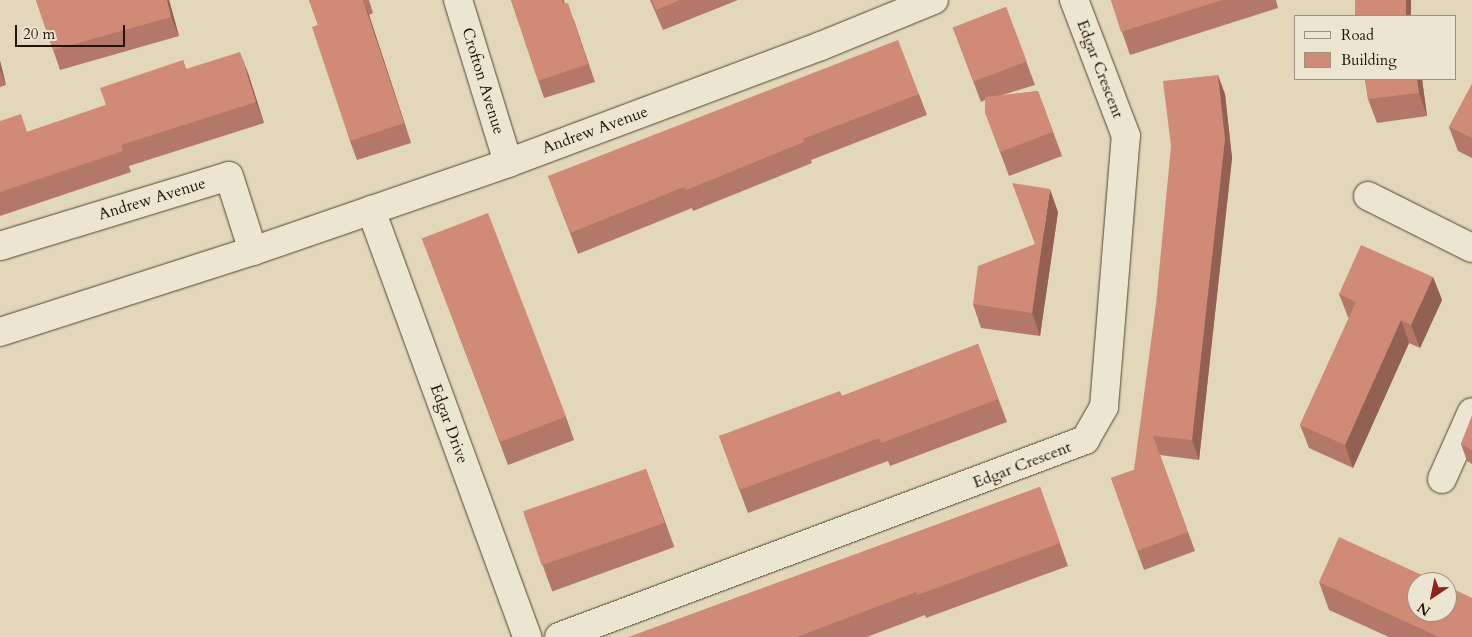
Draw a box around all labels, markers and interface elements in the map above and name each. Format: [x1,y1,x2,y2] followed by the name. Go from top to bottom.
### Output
[18,15,128,47] scale bar
[1294,15,1457,80] legend
[1072,17,1128,121] street label: Edgar Crescent
[23,24,55,44] text: 20 m
[458,25,508,137] street label: Crofton Avenue
[1341,25,1374,45] text: Road
[1341,50,1397,70] text: Building
[540,102,650,158] street label: Andrew Avenue
[96,174,208,224] street label: Andrew Avenue
[426,382,472,466] street label: Edgar Drive
[970,437,1074,493] street label: Edgar Crescent
[1407,572,1457,622] north arrow
[1414,598,1434,620] text: N

